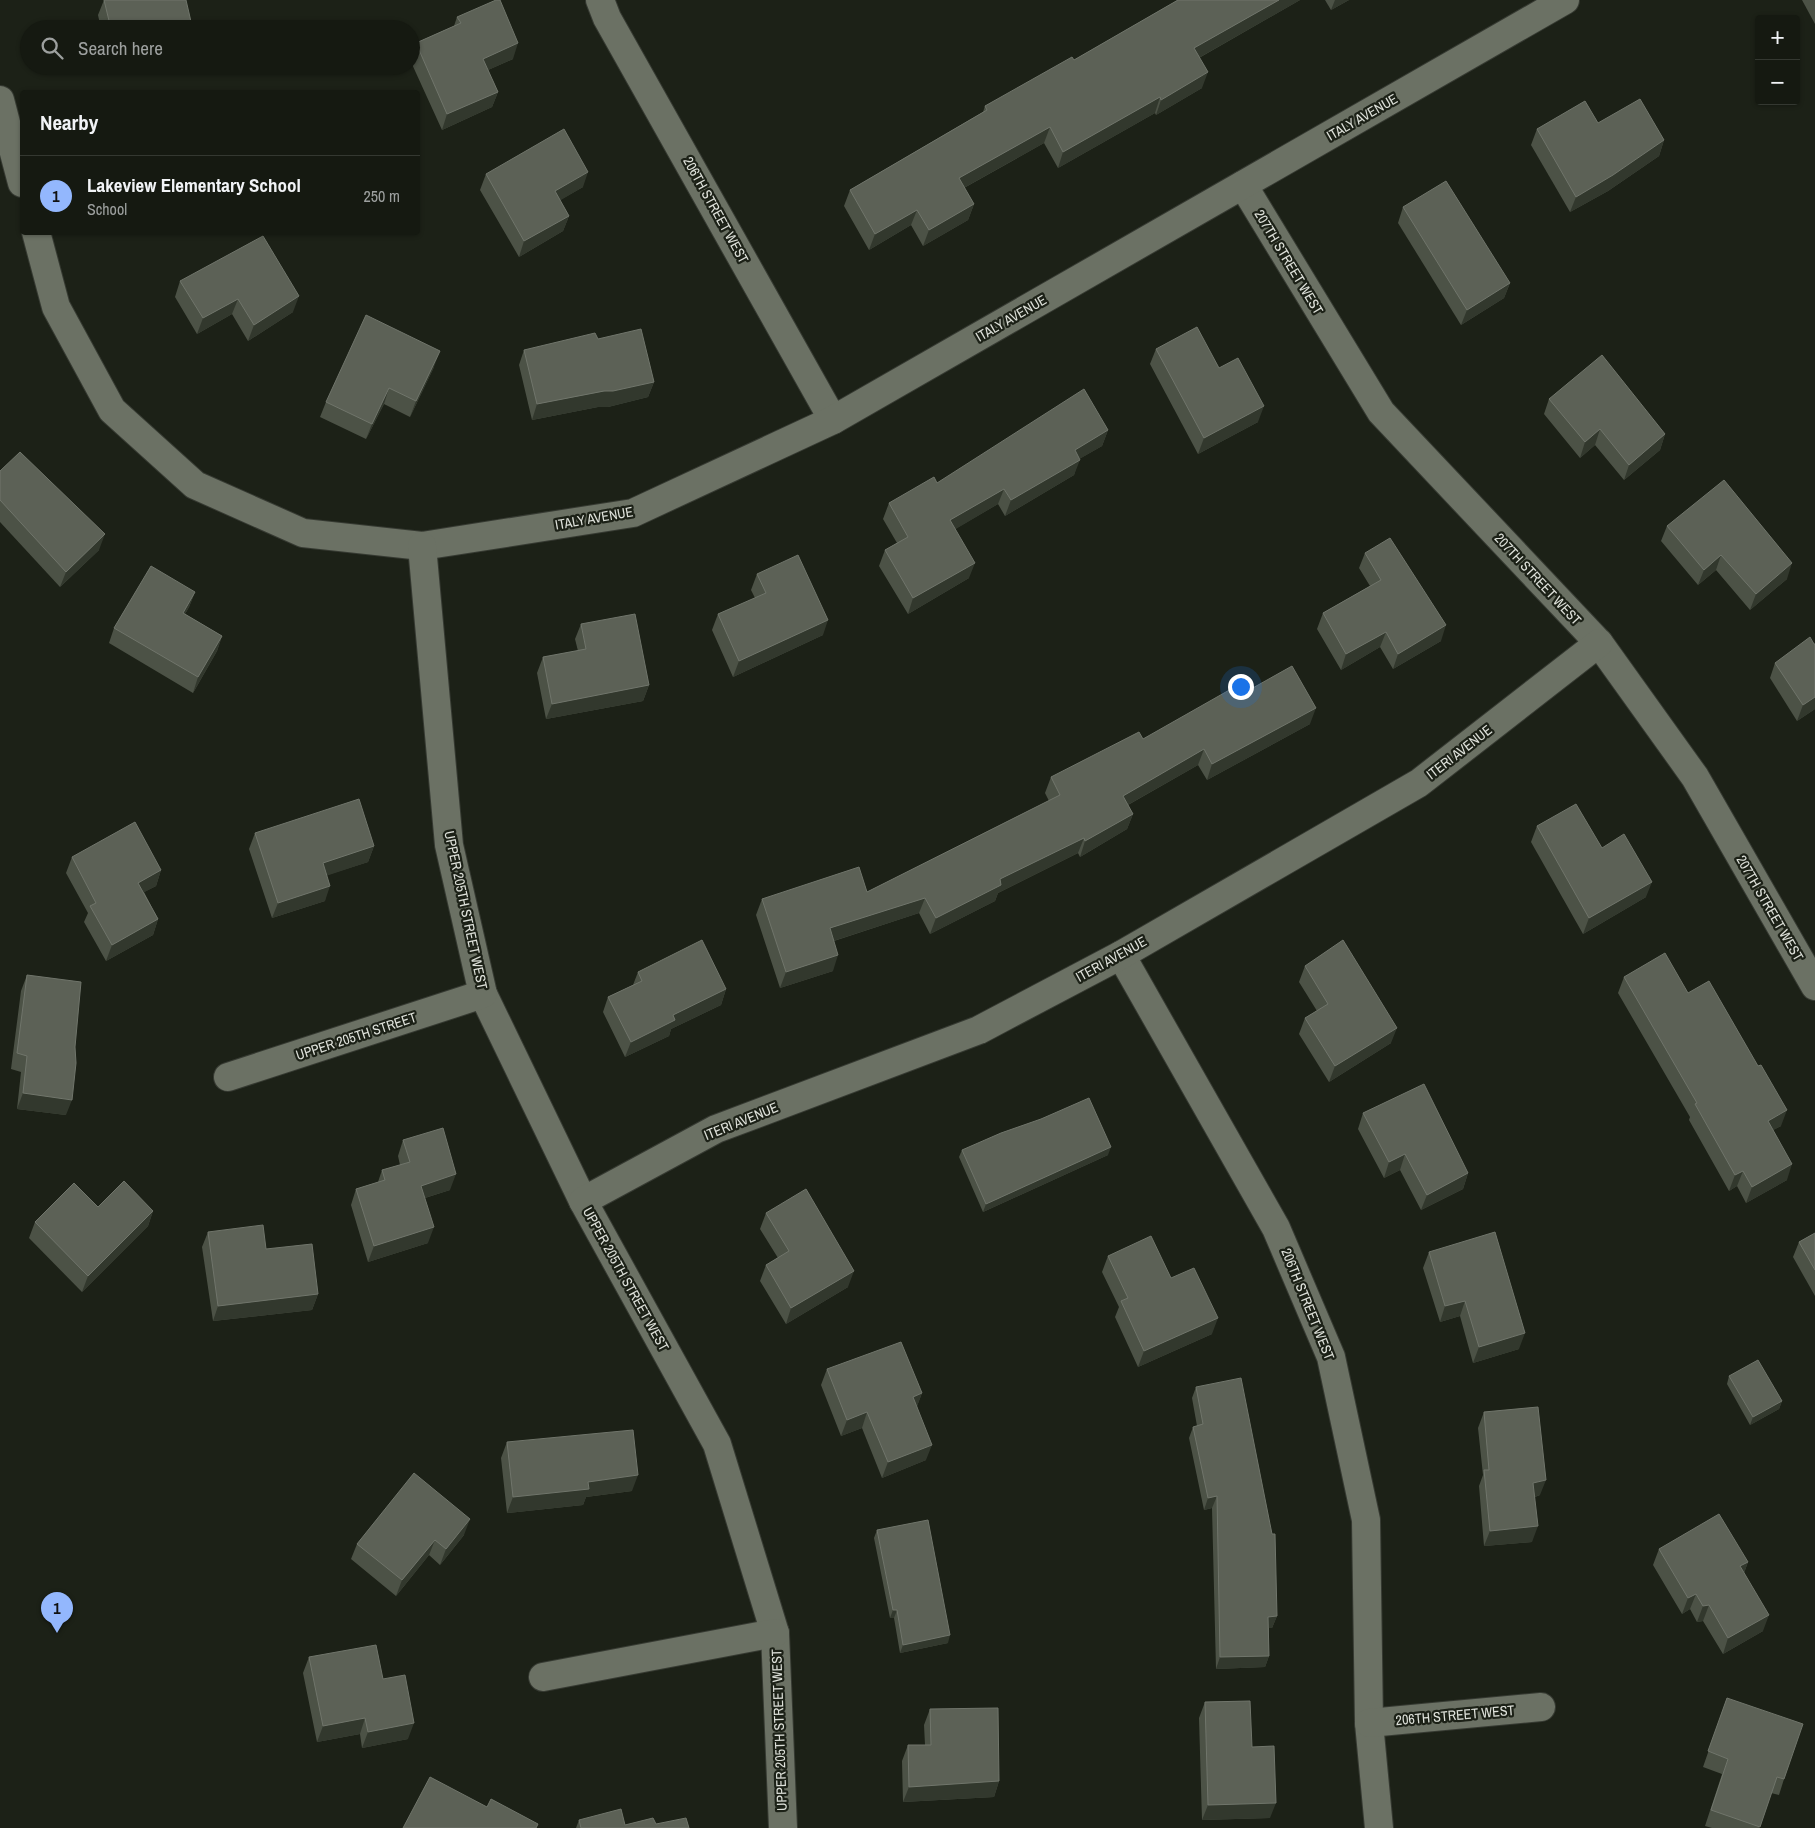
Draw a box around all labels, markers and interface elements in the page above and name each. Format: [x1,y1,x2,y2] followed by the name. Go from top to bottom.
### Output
[1755,15,1800,105] map controls
[1755,15,1800,60] button: +
[20,20,420,75] search box
[38,34,66,62] icon: search
[78,35,163,61] text: Search here
[1755,60,1800,105] button: −
[1323,89,1401,145] street label: ITALY AVENUE
[40,108,98,137] text: Nearby
[679,154,753,266] street label: 206TH STREET WEST
[87,172,301,198] text: Lakeview Elementary School
[52,185,60,207] text: 1
[364,185,400,207] text: 250 m
[87,198,127,220] text: School
[1251,206,1327,318] street label: 207TH STREET WEST
[972,290,1050,346] street label: ITALY AVENUE
[554,502,634,534] street label: ITALY AVENUE
[1491,529,1585,629] street label: 207TH STREET WEST
[1228,674,1254,700] your location
[1423,721,1495,783] street label: ITERI AVENUE
[440,829,492,991] street label: UPPER 205TH STREET WEST
[1732,852,1808,964] street label: 207TH STREET WEST
[1072,932,1150,986] street label: ITERI AVENUE
[293,1008,419,1064] street label: UPPER 205TH STREET
[701,1098,781,1144] street label: ITERI AVENUE
[579,1204,673,1354] street label: UPPER 205TH STREET WEST
[1277,1245,1339,1363] street label: 206TH STREET WEST
[41,1592,73,1633] pin: 1
[767,1649,791,1811] street label: UPPER 205TH STREET WEST
[1395,1701,1515,1729] street label: 206TH STREET WEST

